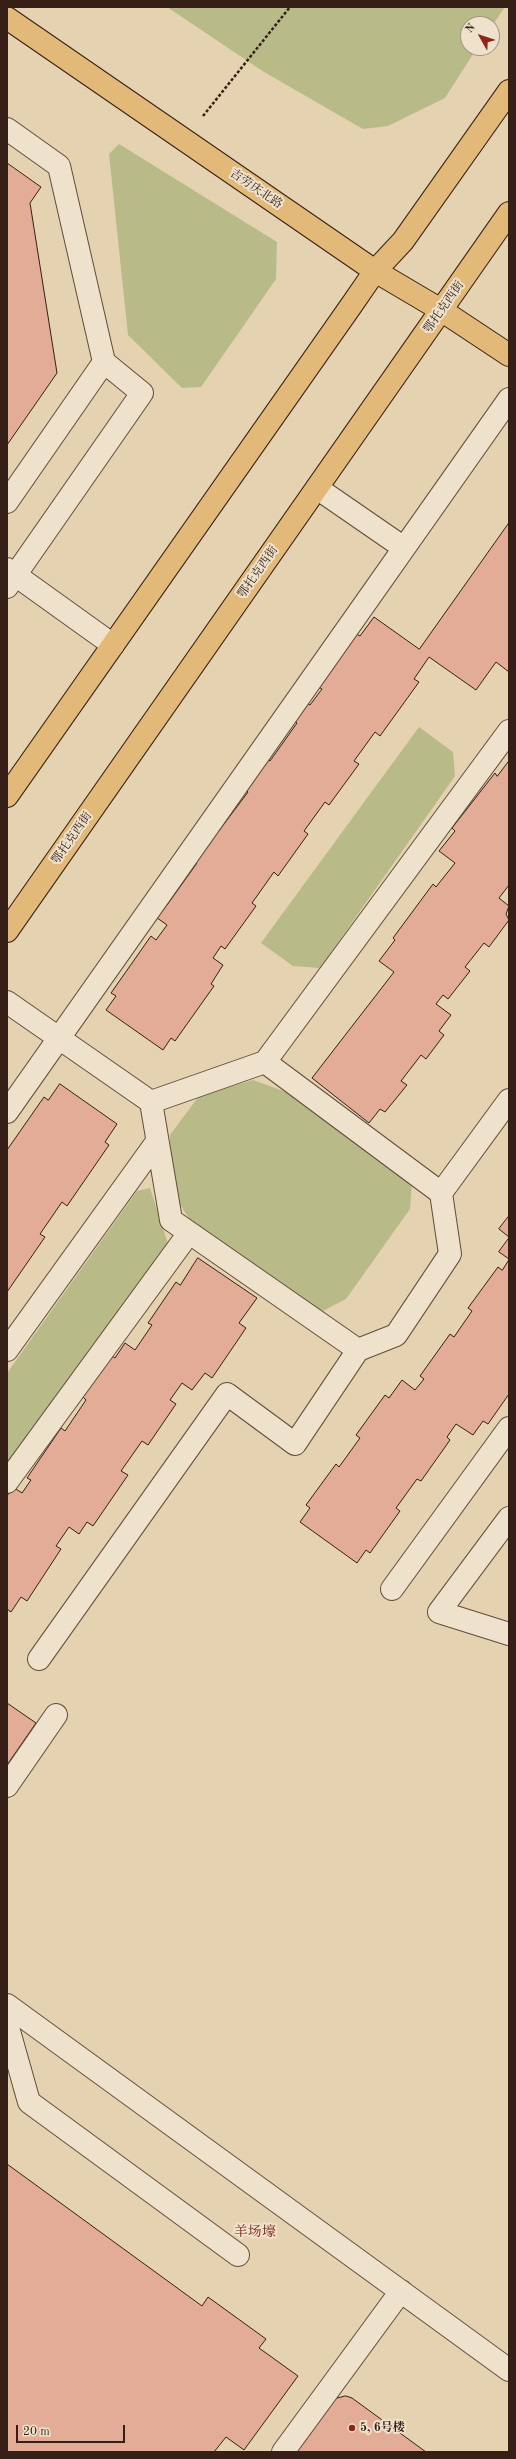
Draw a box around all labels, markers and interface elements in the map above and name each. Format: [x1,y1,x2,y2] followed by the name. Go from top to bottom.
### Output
[460,16,500,56] north arrow
[464,22,478,35] text: N
[227,166,285,212] street label: 吉劳庆北路
[421,278,467,336] street label: 鄂托克西街
[235,543,281,601] street label: 鄂托克西街
[49,809,95,867] street label: 鄂托克西街
[234,2224,276,2240] district label: 羊场壕
[18,2417,127,2443] scale bar
[360,2421,405,2435] place label: 5, 6号楼
[347,2423,357,2433] marker: 5, 6号楼
[23,2426,50,2438] text: 20 m

